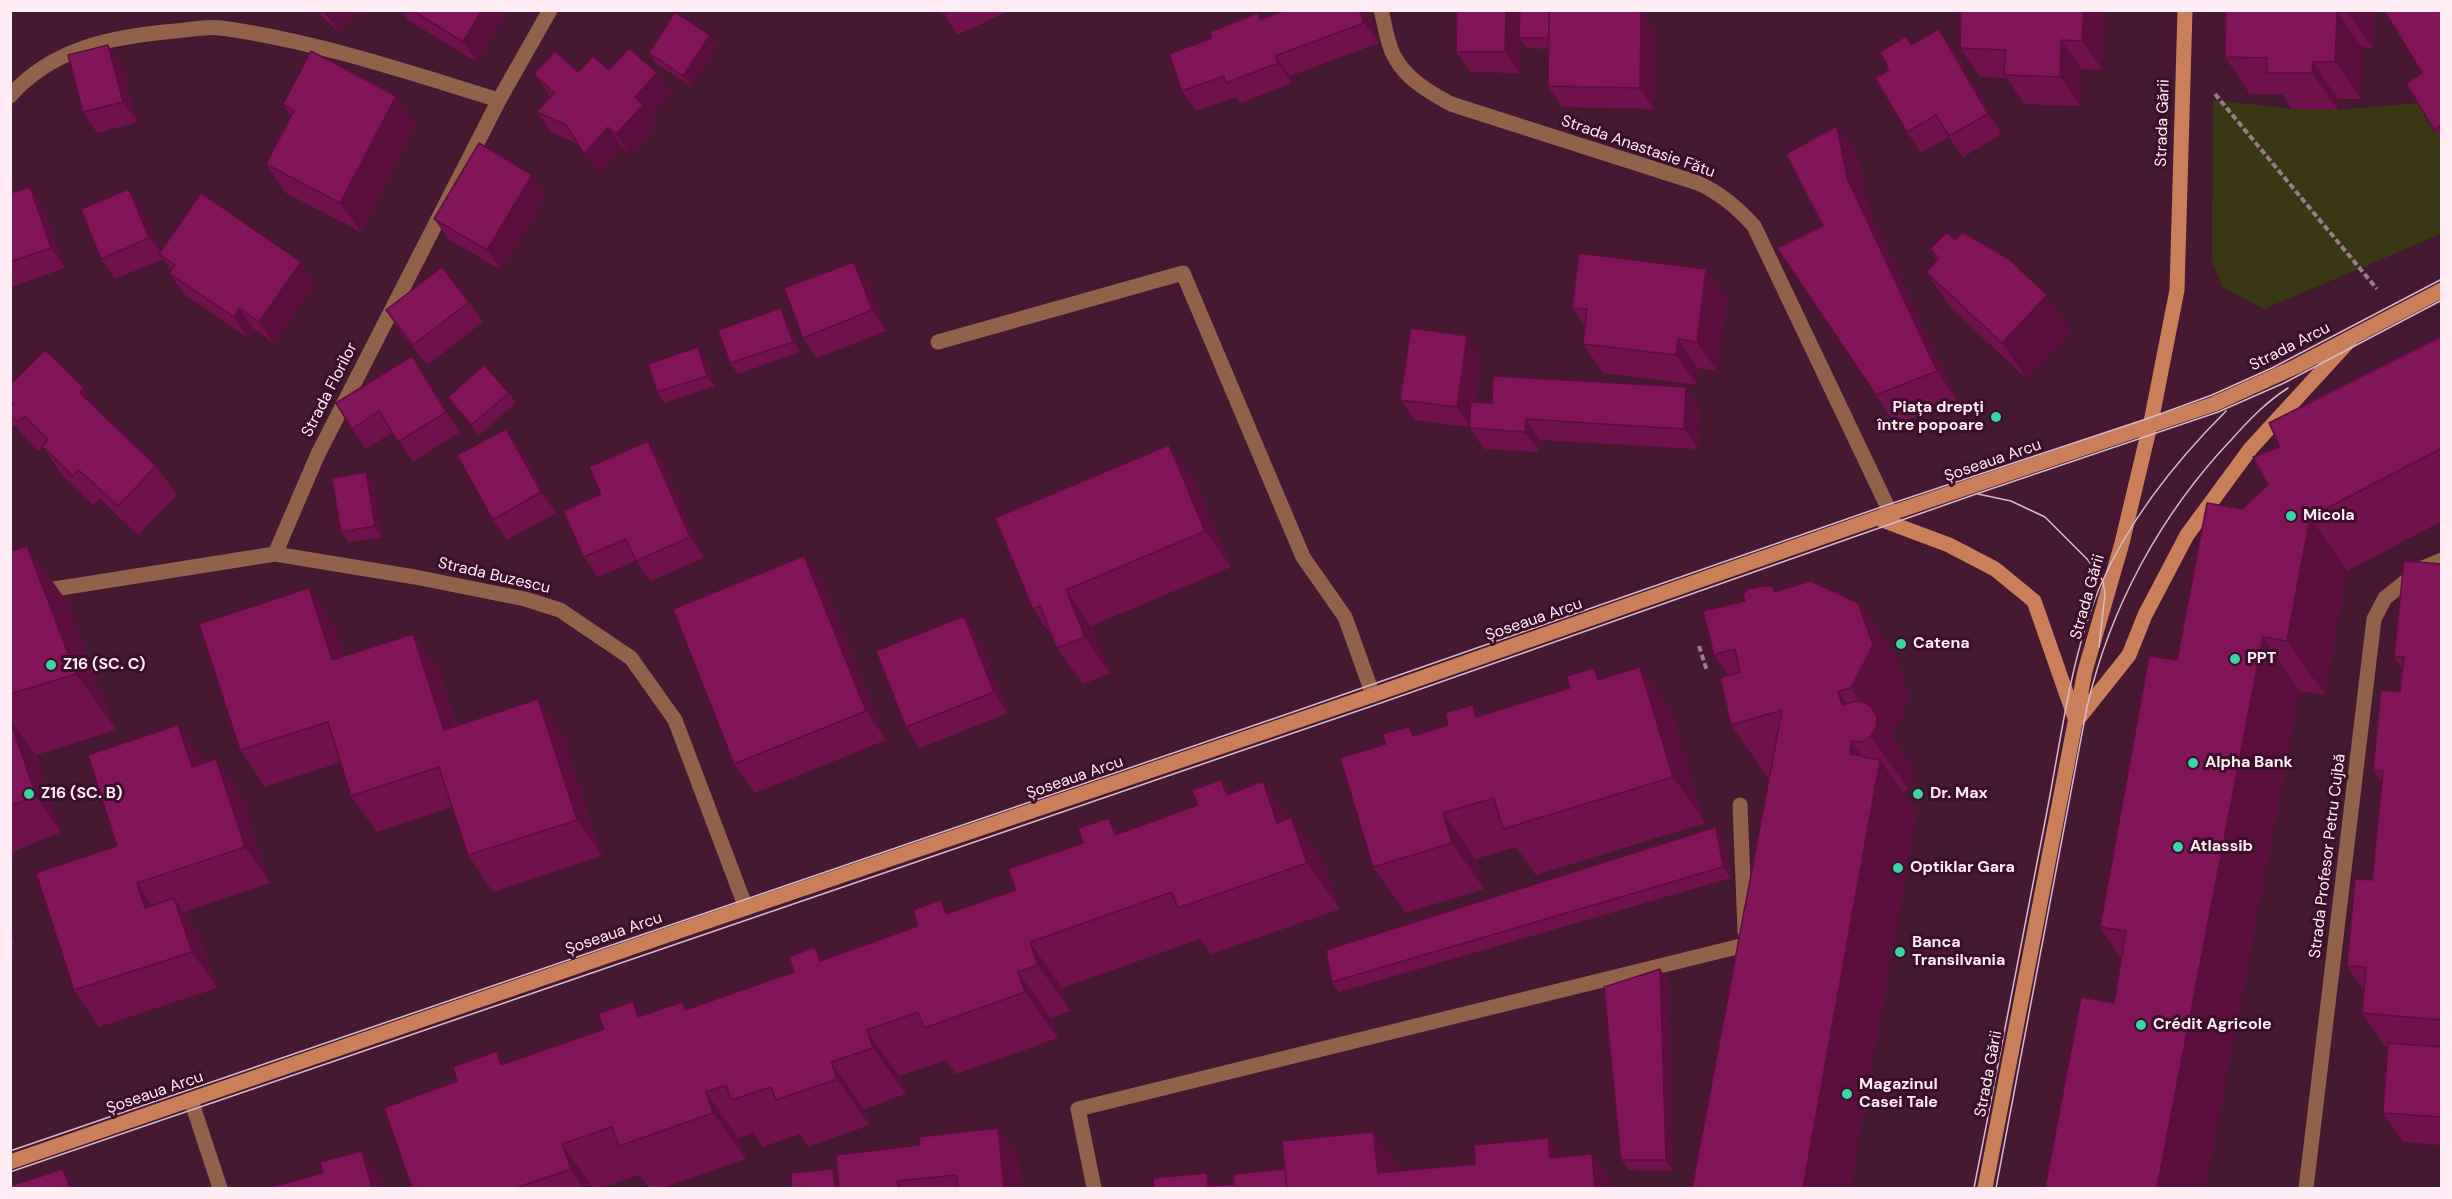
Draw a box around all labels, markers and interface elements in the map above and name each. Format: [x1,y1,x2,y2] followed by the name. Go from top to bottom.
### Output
[2152,79,2174,167] street label: Strada Gării
[1559,112,1717,182] street label: Strada Anastasie Fătu
[2247,319,2333,375] street label: Strada Arcu
[298,340,362,440] street label: Strada Florilor
[1877,398,1984,436] place label: Piața drepți între popoare
[1989,410,2003,424] marker: Piața drepți între popoare
[1942,435,2044,487] street label: Șoseaua Arcu
[2303,506,2355,526] place label: Micola
[2284,509,2298,523] marker: Micola
[2067,552,2109,642] street label: Strada Gării
[436,554,552,598] street label: Strada Buzescu
[1483,594,1585,646] street label: Șoseaua Arcu
[1913,634,1970,654] place label: Catena
[1894,637,1908,651] marker: Catena
[2247,649,2276,669] place label: PPT
[2228,652,2242,666] marker: PPT
[63,655,146,675] place label: Z16 (SC. C)
[44,658,58,672] marker: Z16 (SC. C)
[1024,752,1126,804] street label: Șoseaua Arcu
[2205,753,2293,773] place label: Alpha Bank
[2306,753,2350,959] street label: Strada Profesor Petru Cujbă
[2186,756,2200,770] marker: Alpha Bank
[41,784,122,804] place label: Z16 (SC. B)
[1930,784,1988,804] place label: Dr. Max
[22,787,36,801] marker: Z16 (SC. B)
[1911,787,1925,801] marker: Dr. Max
[2190,837,2253,857] place label: Atlassib
[2171,840,2185,854] marker: Atlassib
[1910,858,2015,878] place label: Optiklar Gara
[1891,861,1905,875] marker: Optiklar Gara
[563,908,665,960] street label: Șoseaua Arcu
[1912,933,2005,971] place label: Banca Transilvania
[1893,945,1907,959] marker: Banca Transilvania
[2153,1015,2272,1035] place label: Crédit Agricole
[2134,1018,2148,1032] marker: Crédit Agricole
[1971,1029,2007,1119] street label: Strada Gării
[104,1067,206,1119] street label: Șoseaua Arcu
[1859,1075,1938,1113] place label: Magazinul Casei Tale
[1840,1087,1854,1101] marker: Magazinul Casei Tale

